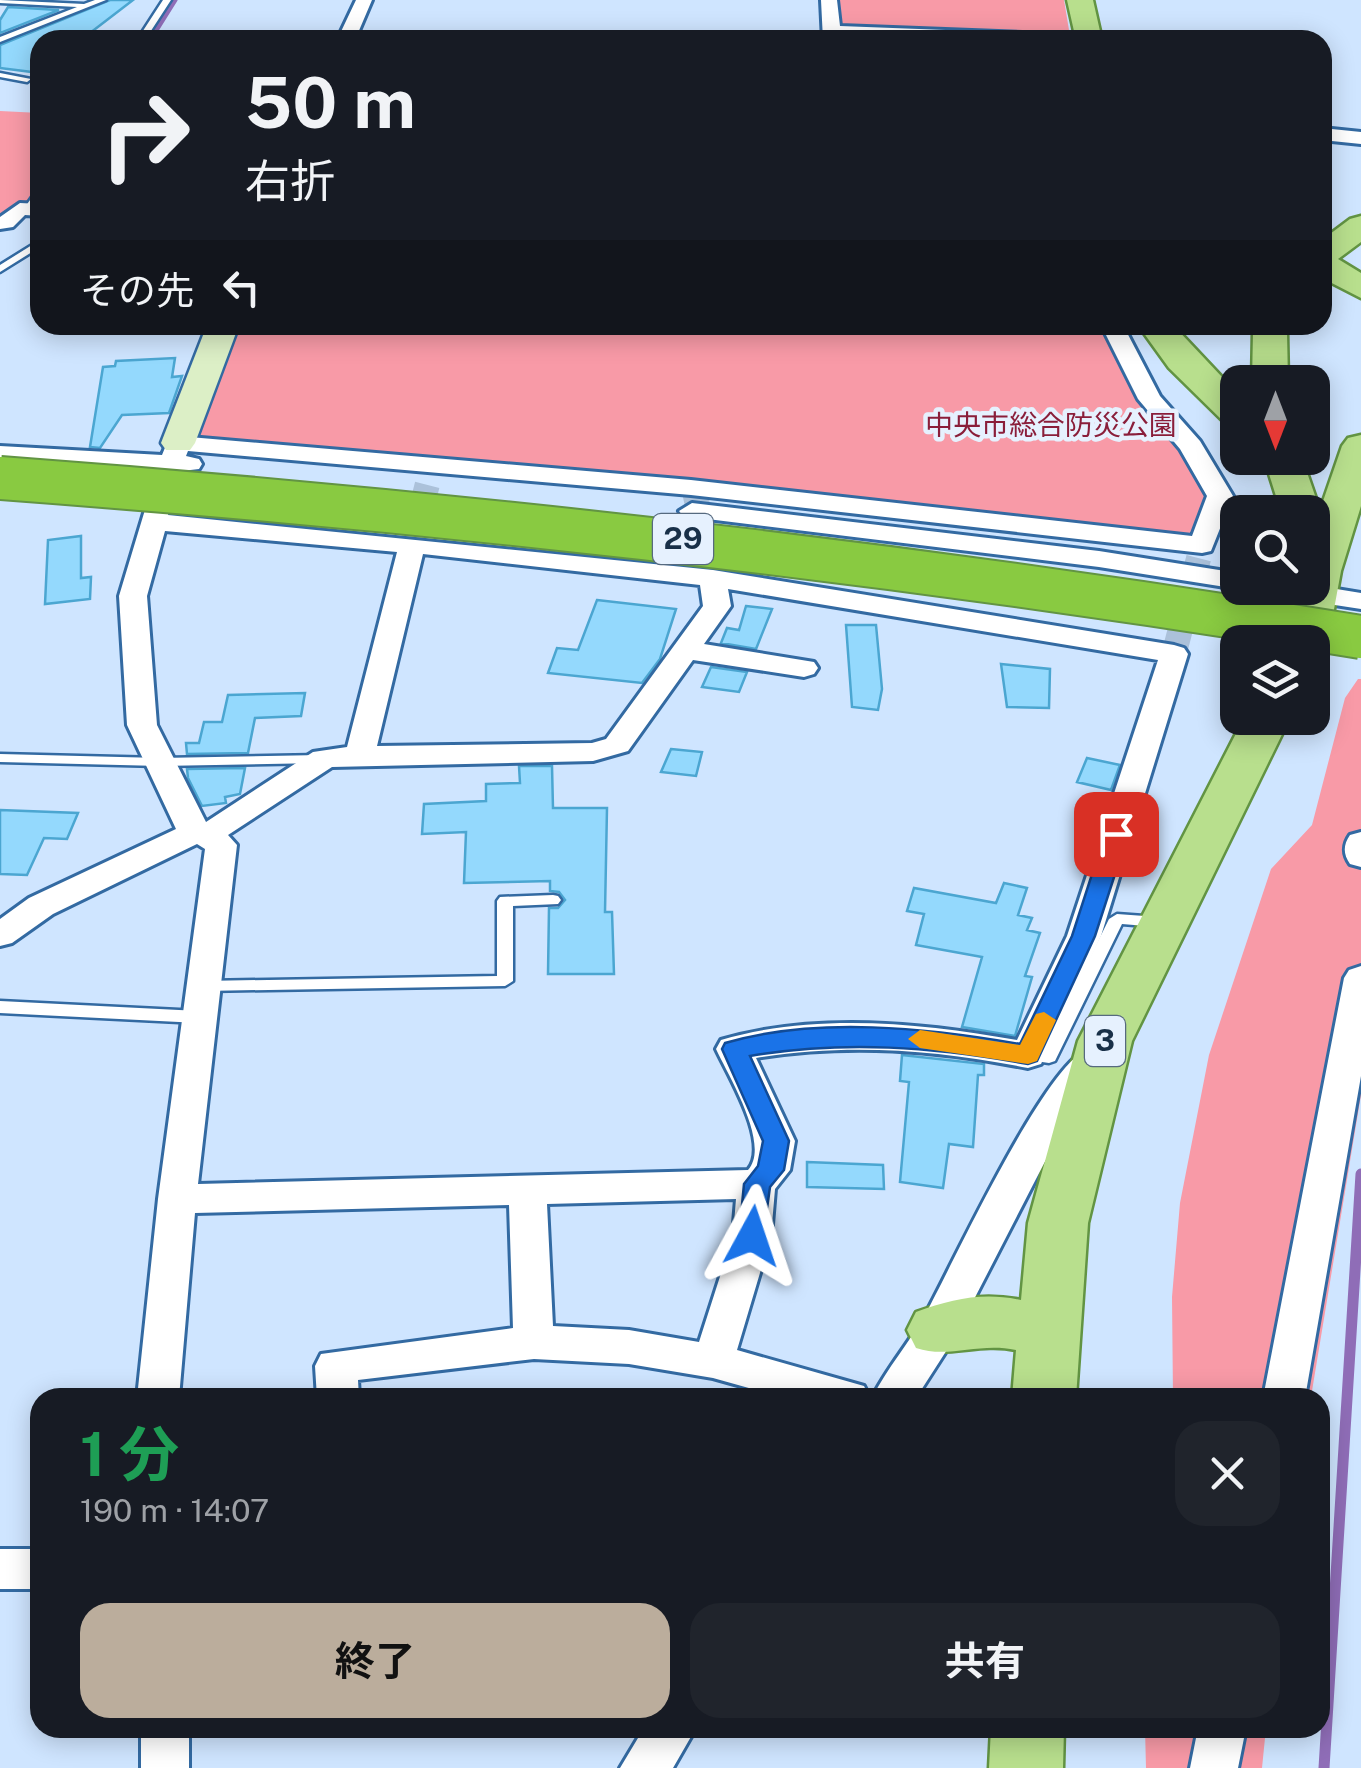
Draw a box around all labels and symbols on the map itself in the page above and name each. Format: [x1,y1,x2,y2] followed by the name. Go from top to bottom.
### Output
[1220,365,1330,475] north arrow
[925,408,1177,441] park label: 中央市総合防災公園
[653,514,713,564] road number: 29
[1074,792,1159,877] pin
[1085,1016,1125,1066] road number: 3
[700,1184,804,1288] position arrow

